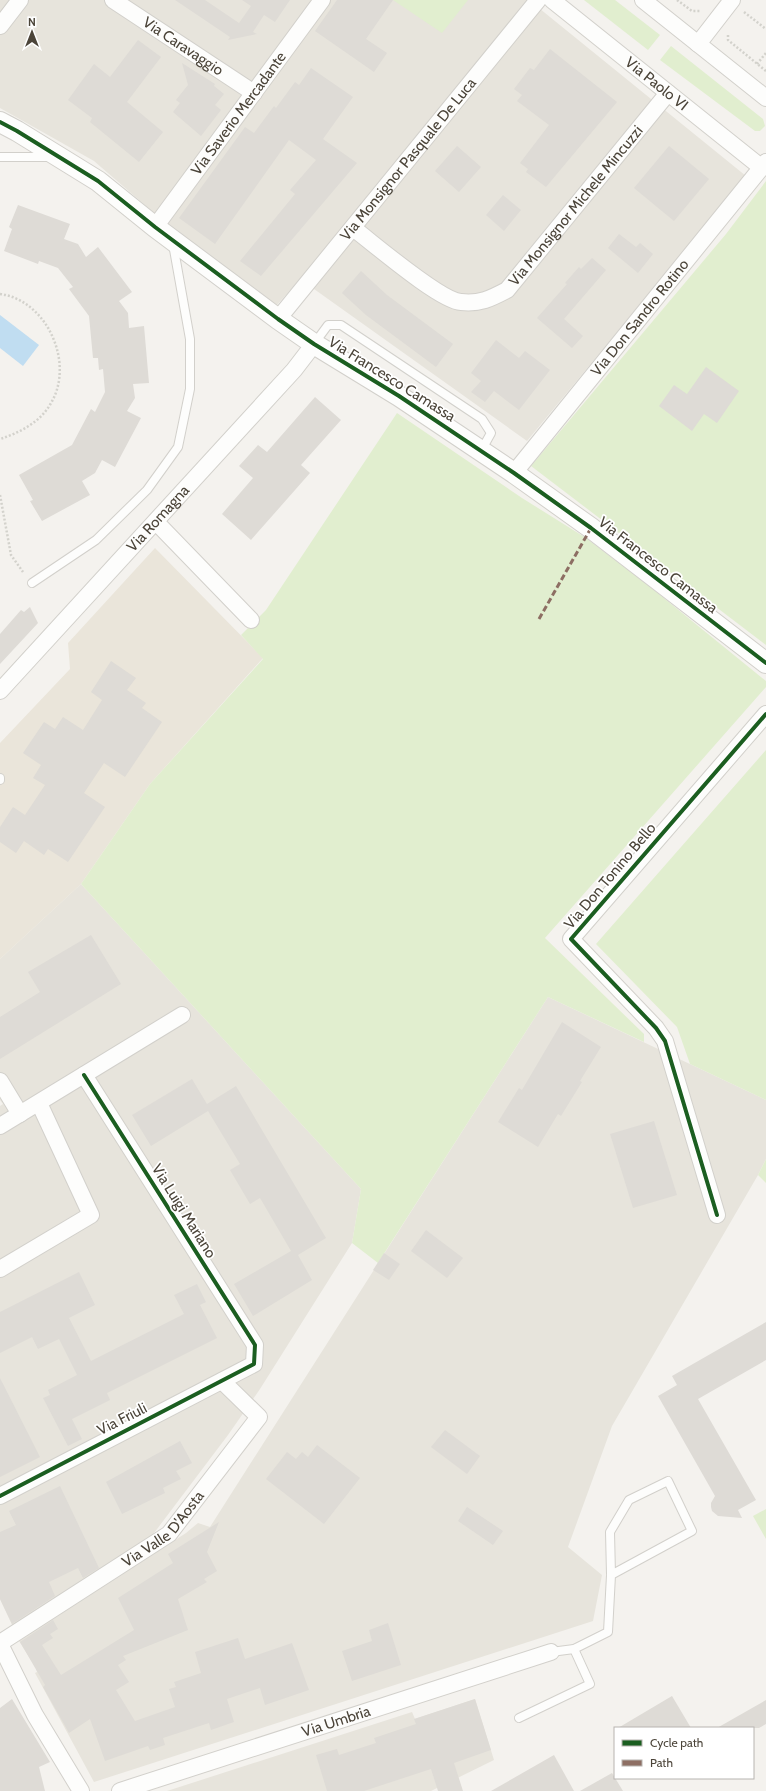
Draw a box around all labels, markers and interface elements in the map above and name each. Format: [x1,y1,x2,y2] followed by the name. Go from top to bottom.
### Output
[12,12,52,52] north arrow
[139,13,227,79] street label: Via Caravaggio
[28,15,36,29] text: N
[187,48,290,179] street label: Via Saverio Mercadante
[622,53,692,114] street label: Via Paolo VI
[336,74,480,244] street label: Via Monsignor Pasquale De Luca
[505,122,647,290] street label: Via Monsignor Michele Mincuzzi
[587,256,693,380] street label: Via Don Sandro Rotino
[325,333,459,426] street label: Via Francesco Camassa
[123,481,194,556] street label: Via Romagna
[595,513,722,618] street label: Via Francesco Camassa
[560,819,660,933] street label: Via Don Tonino Bello
[148,1161,220,1261] street label: Via Luigi Mariano
[94,1399,150,1439] street label: Via Friuli
[119,1487,208,1571] street label: Via Valle D'Aosta
[300,1702,373,1741] street label: Via Umbria
[614,1727,754,1779] legend
[650,1735,703,1750] text: Cycle path
[650,1755,673,1770] text: Path

